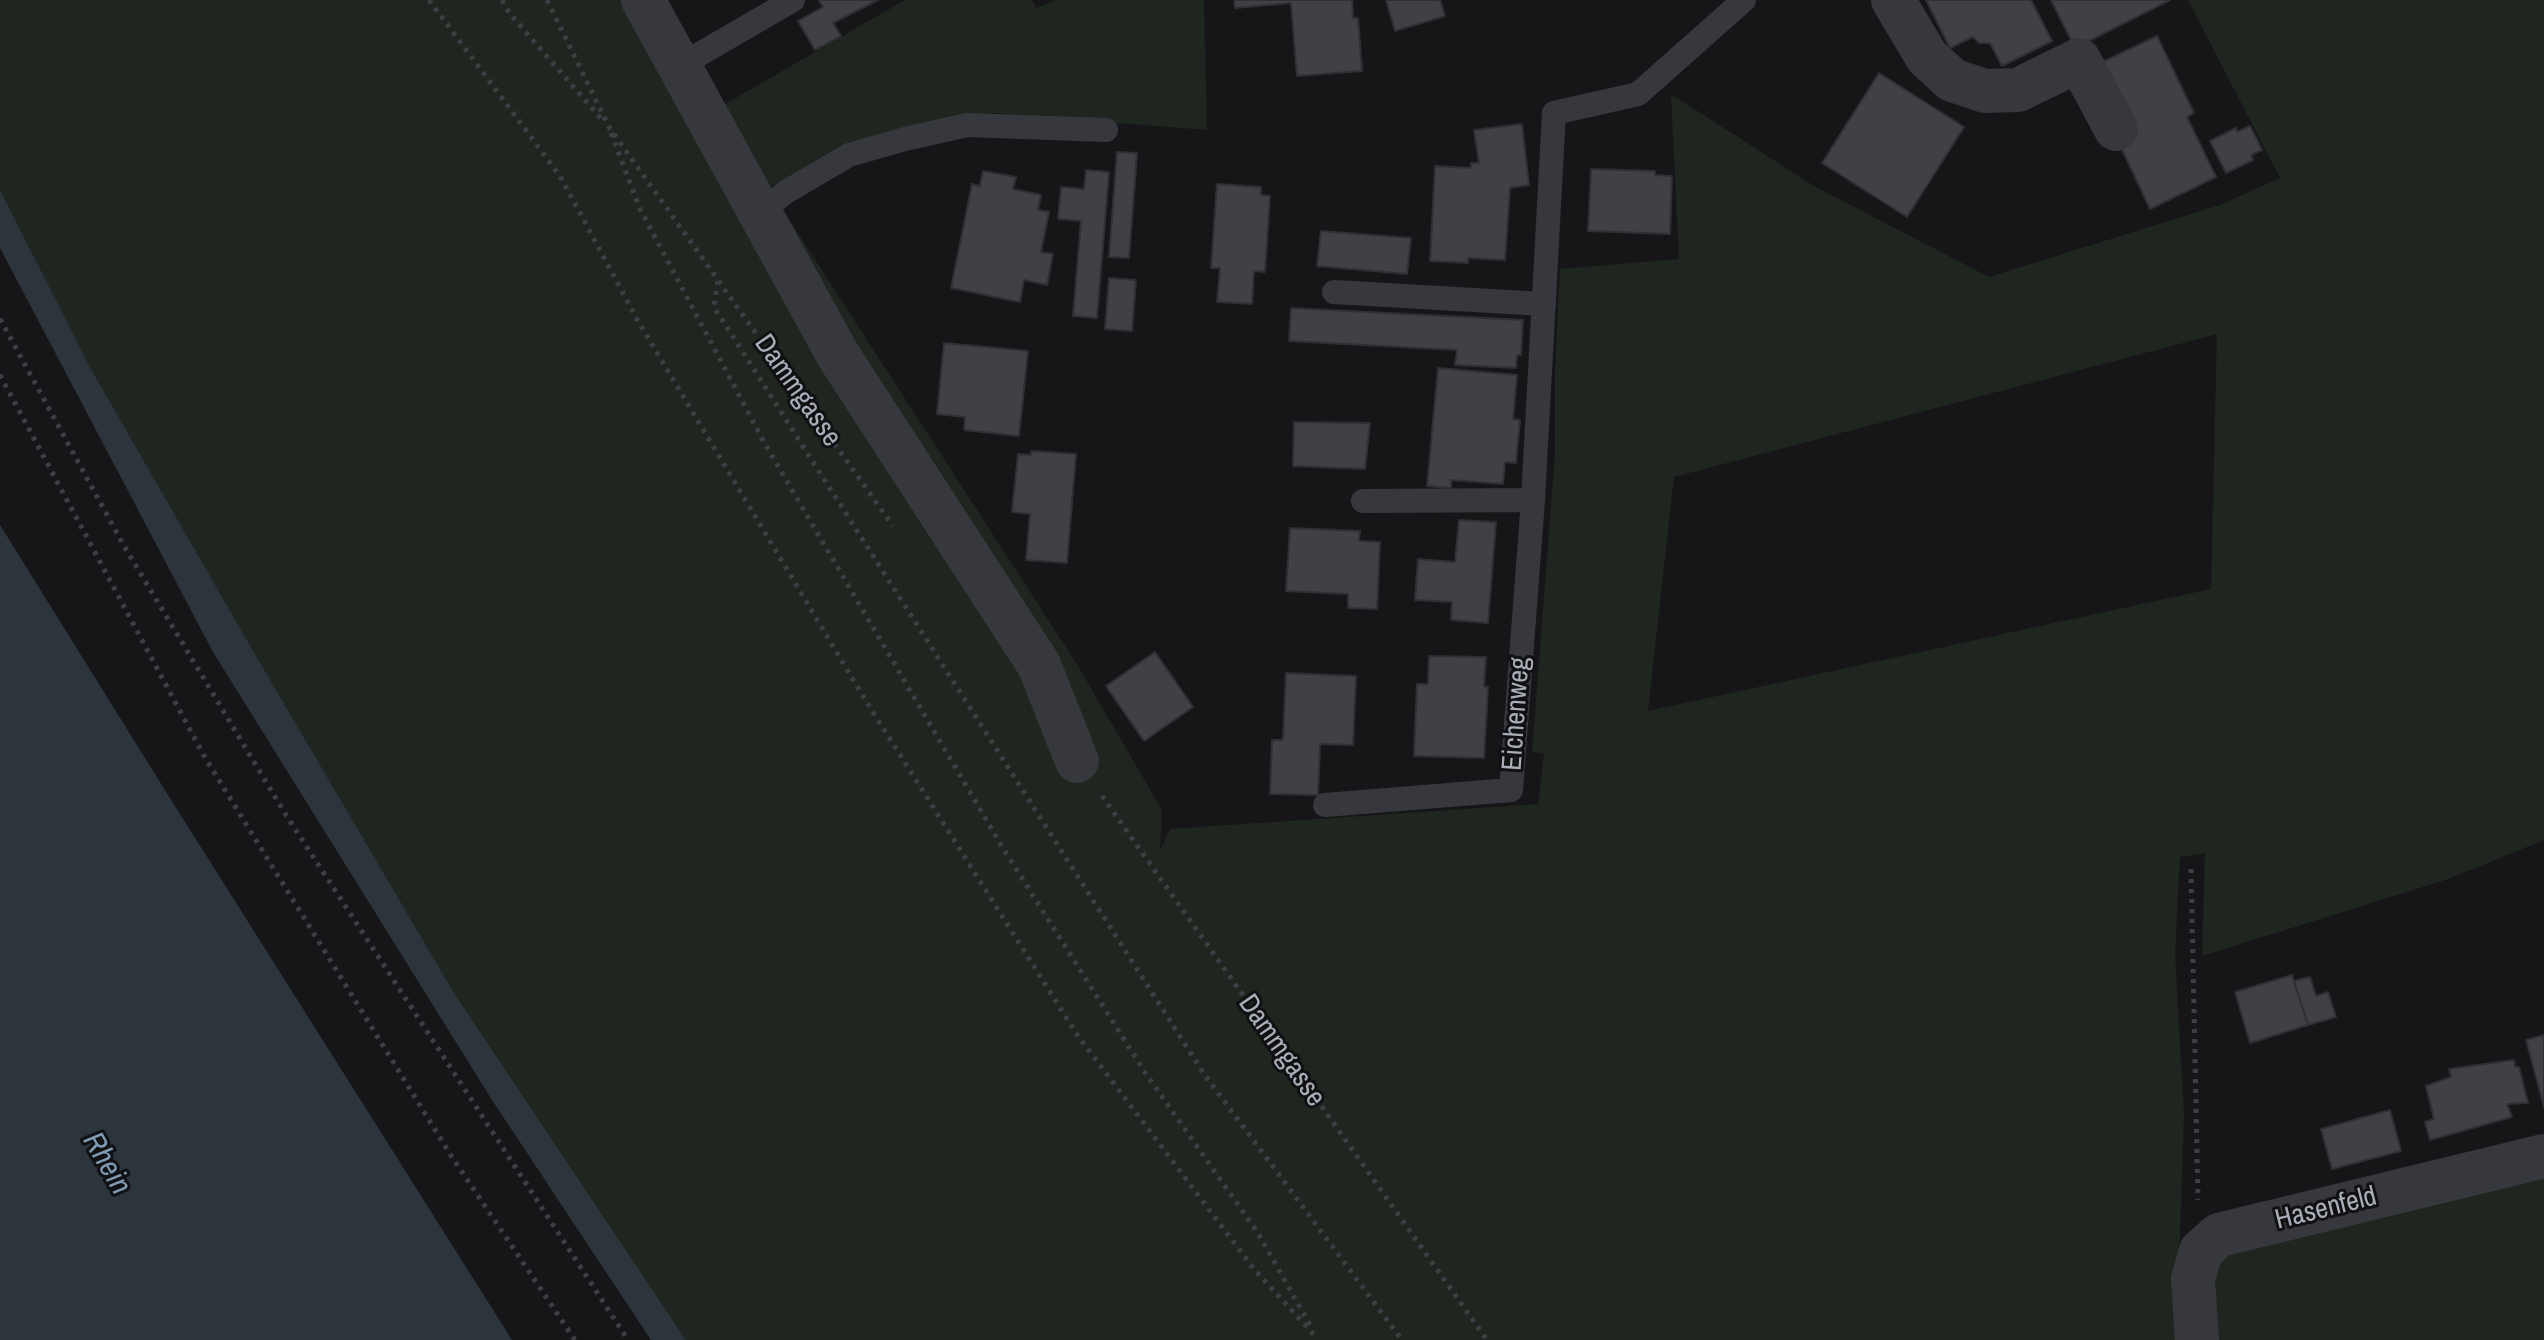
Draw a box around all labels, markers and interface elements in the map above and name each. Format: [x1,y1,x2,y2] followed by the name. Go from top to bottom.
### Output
[746,329,848,453] street label: Dammgasse
[1496,656,1538,772] street label: Eichenweg
[1230,989,1332,1113] street label: Dammgasse
[74,1127,138,1201] water label: Rhein
[2272,1180,2380,1238] street label: Hasenfeld

